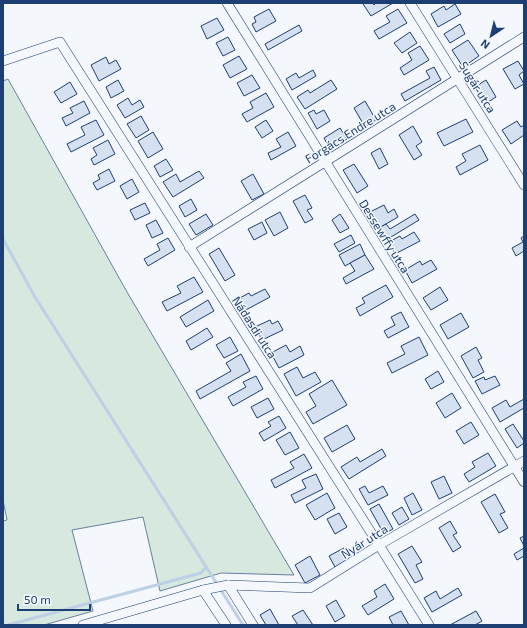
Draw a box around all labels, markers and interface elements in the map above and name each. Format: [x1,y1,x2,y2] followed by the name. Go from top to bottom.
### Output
[471,16,511,56] north arrow
[478,37,492,52] text: N
[457,59,499,115] street label: Sugár utca
[302,99,398,165] street label: Forgács Endre utca
[357,197,413,275] street label: Dessewffy utca
[230,293,280,361] street label: Nádasdi utca
[338,521,390,561] street label: Nyár utca
[18,586,90,612] scale bar
[24,592,51,606] text: 50 m

